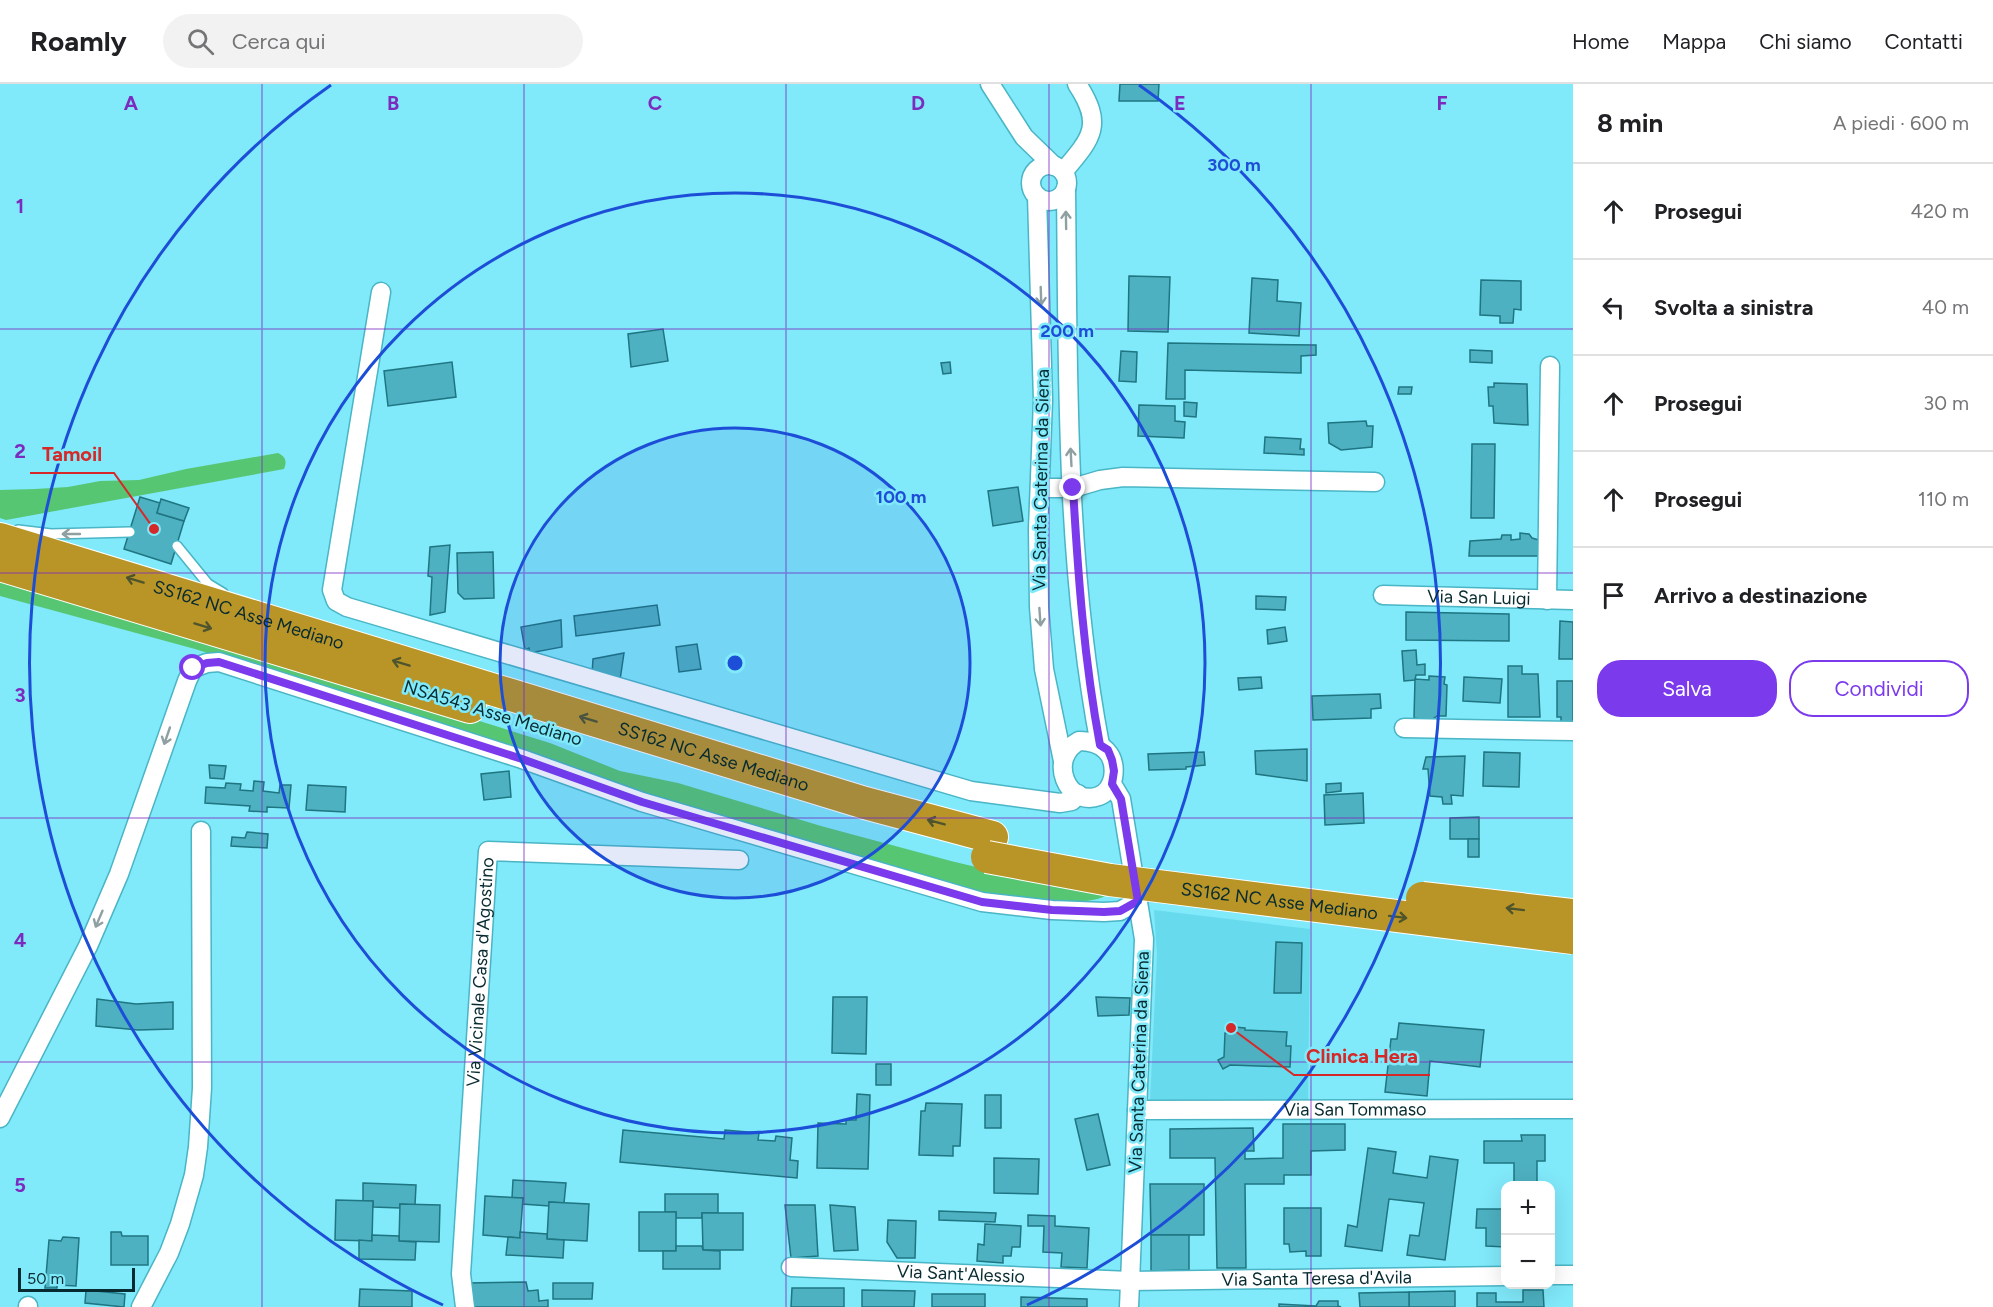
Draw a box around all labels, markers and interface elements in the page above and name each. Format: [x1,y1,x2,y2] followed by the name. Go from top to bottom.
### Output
[163,14,583,68] search box
[30,24,127,58] text: Roamly
[184,25,217,58] icon: search
[232,28,326,55] text: Cerca qui
[1572,29,1629,54] text: Home
[1662,29,1726,54] text: Mappa
[1759,29,1852,54] text: Chi siamo
[1885,29,1963,54] text: Contatti
[124,91,139,115] text: A
[387,91,399,115] text: B
[648,91,662,115] text: C
[911,91,925,115] text: D
[1174,91,1186,115] text: E
[1436,91,1448,115] text: F
[1597,107,1663,139] text: 8 min
[1833,111,1969,135] text: A piedi · 600 m
[1207,154,1261,176] text: 300 m
[16,194,24,218] text: 1
[1597,195,1630,228] icon: ahead
[1654,198,1742,225] text: Prosegui
[1911,199,1969,223] text: 420 m
[1060,211,1072,231] one-way arrow
[1035,286,1046,306] one-way arrow
[1597,291,1630,324] icon: left
[1654,294,1813,321] text: Svolta a sinistra
[1922,295,1969,319] text: 40 m
[1040,320,1094,342] text: 200 m
[1028,369,1054,591] street label: Via Santa Caterina da Siena
[1597,387,1630,420] icon: ahead
[1654,390,1742,417] text: Prosegui
[1923,391,1969,415] text: 30 m
[30,435,114,473] callout: Tamoil
[14,439,26,463] text: 2
[42,442,102,466] text: Tamoil
[1065,447,1076,467] one-way arrow
[1059,474,1085,500] route end
[1597,483,1630,516] icon: ahead
[876,486,926,508] text: 100 m
[1654,486,1742,513] text: Prosegui
[1918,487,1969,511] text: 110 m
[62,528,82,540] one-way arrow
[126,574,145,585] one-way arrow
[151,575,347,654] street label: SS162 NC Asse Mediano
[1597,579,1630,612] icon: arrive
[1654,582,1867,609] text: Arrivo a destinazione
[1427,585,1531,610] street label: Via San Luigi
[1035,607,1046,626] one-way arrow
[193,621,212,632] one-way arrow
[725,653,745,673] centre of rings
[179,654,205,680] route start
[392,657,411,668] one-way arrow
[1597,660,1777,717] button: Salva
[1789,660,1969,717] button: Condividi
[401,675,585,751] street label: NSA543 Asse Mediano
[14,683,26,707] text: 3
[579,713,598,724] one-way arrow
[615,717,812,796] street label: SS162 NC Asse Mediano
[161,727,172,745] one-way arrow
[927,816,946,827] one-way arrow
[462,856,499,1087] street label: Via Vicinale Casa d'Agostino
[1180,878,1379,924] street label: SS162 NC Asse Mediano
[1505,903,1525,914] one-way arrow
[93,909,104,928] one-way arrow
[1388,912,1408,923] one-way arrow
[14,928,27,952] text: 4
[1124,951,1154,1173] street label: Via Santa Caterina da Siena
[1294,1037,1430,1075] callout: Clinica Hera
[1306,1044,1418,1068] text: Clinica Hera
[1283,1098,1427,1121] street label: Via San Tommaso
[14,1173,26,1197] text: 5
[1501,1181,1555,1289] map controls
[1501,1181,1555,1235] button: +
[1501,1235,1555,1289] button: −
[896,1260,1025,1288] street label: Via Sant'Alessio
[18,1265,135,1292] scale bar
[1221,1266,1412,1291] street label: Via Santa Teresa d'Avila
[27,1269,64,1288] text: 50 m

